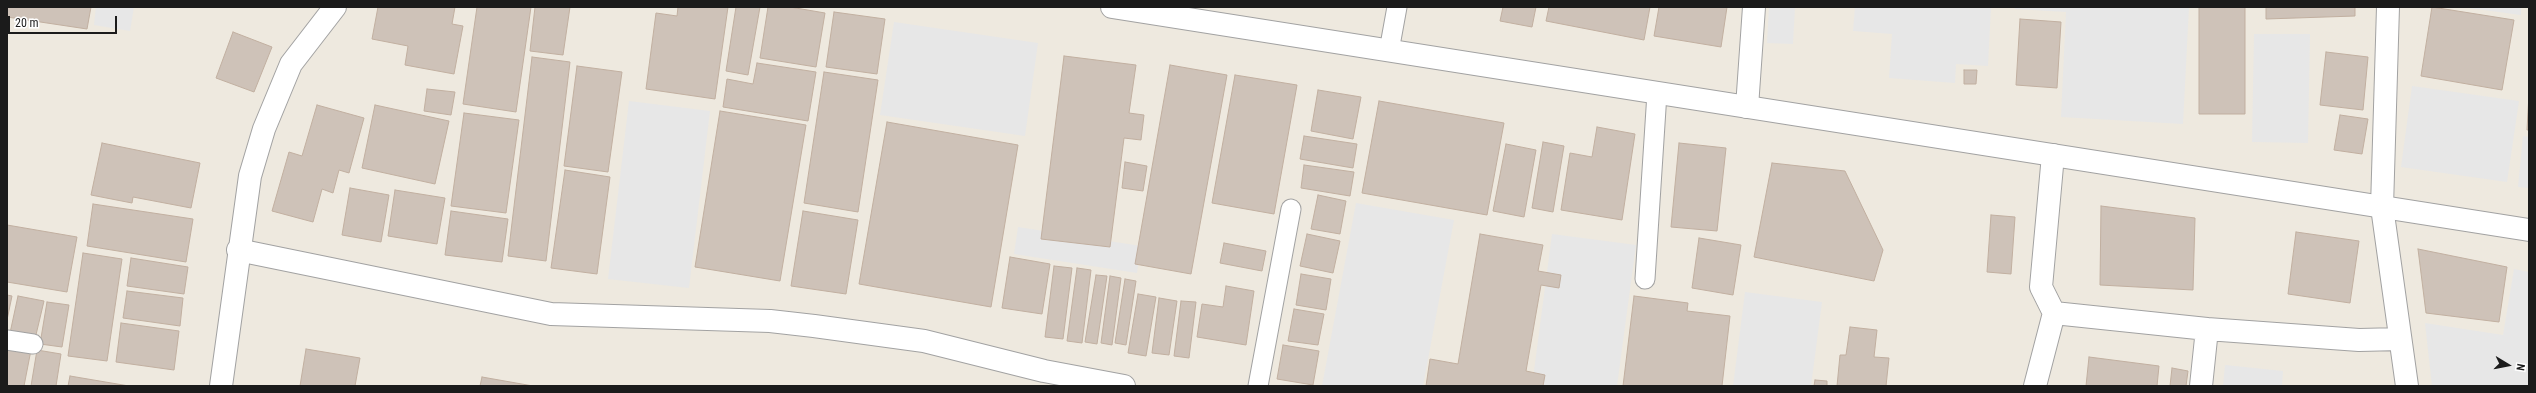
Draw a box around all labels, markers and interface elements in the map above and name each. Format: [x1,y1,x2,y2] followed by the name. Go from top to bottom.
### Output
[10,8,119,34] scale bar
[15,16,39,30] text: 20 m
[2488,345,2528,385] north arrow
[2513,363,2527,372] text: N

